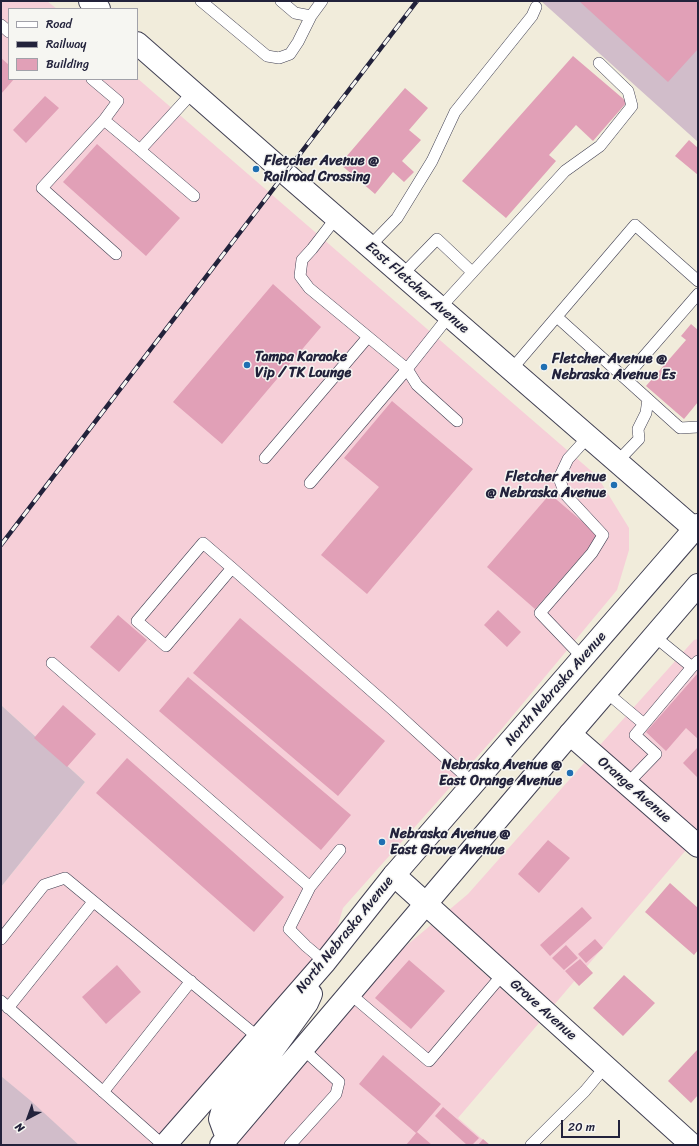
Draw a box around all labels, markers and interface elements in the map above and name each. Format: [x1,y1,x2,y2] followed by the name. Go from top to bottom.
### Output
[8,8,138,80] legend
[46,13,72,35] text: Road
[46,33,87,55] text: Railway
[46,53,89,75] text: Building
[264,153,379,186] place label: Fletcher Avenue @ Railroad Crossing
[251,164,261,174] marker: Fletcher Avenue @ Railroad Crossing
[362,239,472,337] street label: East Fletcher Avenue
[255,349,351,382] place label: Tampa Karaoke Vip / TK Lounge
[552,351,676,384] place label: Fletcher Avenue @ Nebraska Avenue Es
[242,360,252,370] marker: Tampa Karaoke Vip / TK Lounge
[539,362,549,372] marker: Fletcher Avenue @ Nebraska Avenue Es
[486,469,606,502] place label: Fletcher Avenue @ Nebraska Avenue
[609,480,619,490] marker: Fletcher Avenue @ Nebraska Avenue
[502,629,610,749] street label: North Nebraska Avenue
[594,753,674,827] street label: Orange Avenue
[439,757,562,790] place label: Nebraska Avenue @ East Orange Avenue
[565,768,575,778] marker: Nebraska Avenue @ East Orange Avenue
[390,826,510,858] place label: Nebraska Avenue @ East Grove Avenue
[377,837,387,847] marker: Nebraska Avenue @ East Grove Avenue
[293,873,397,997] street label: North Nebraska Avenue
[506,976,580,1044] street label: Grove Avenue
[8,1098,48,1138] north arrow
[563,1112,622,1138] scale bar
[568,1116,595,1138] text: 20 m
[11,1118,29,1137] text: N

